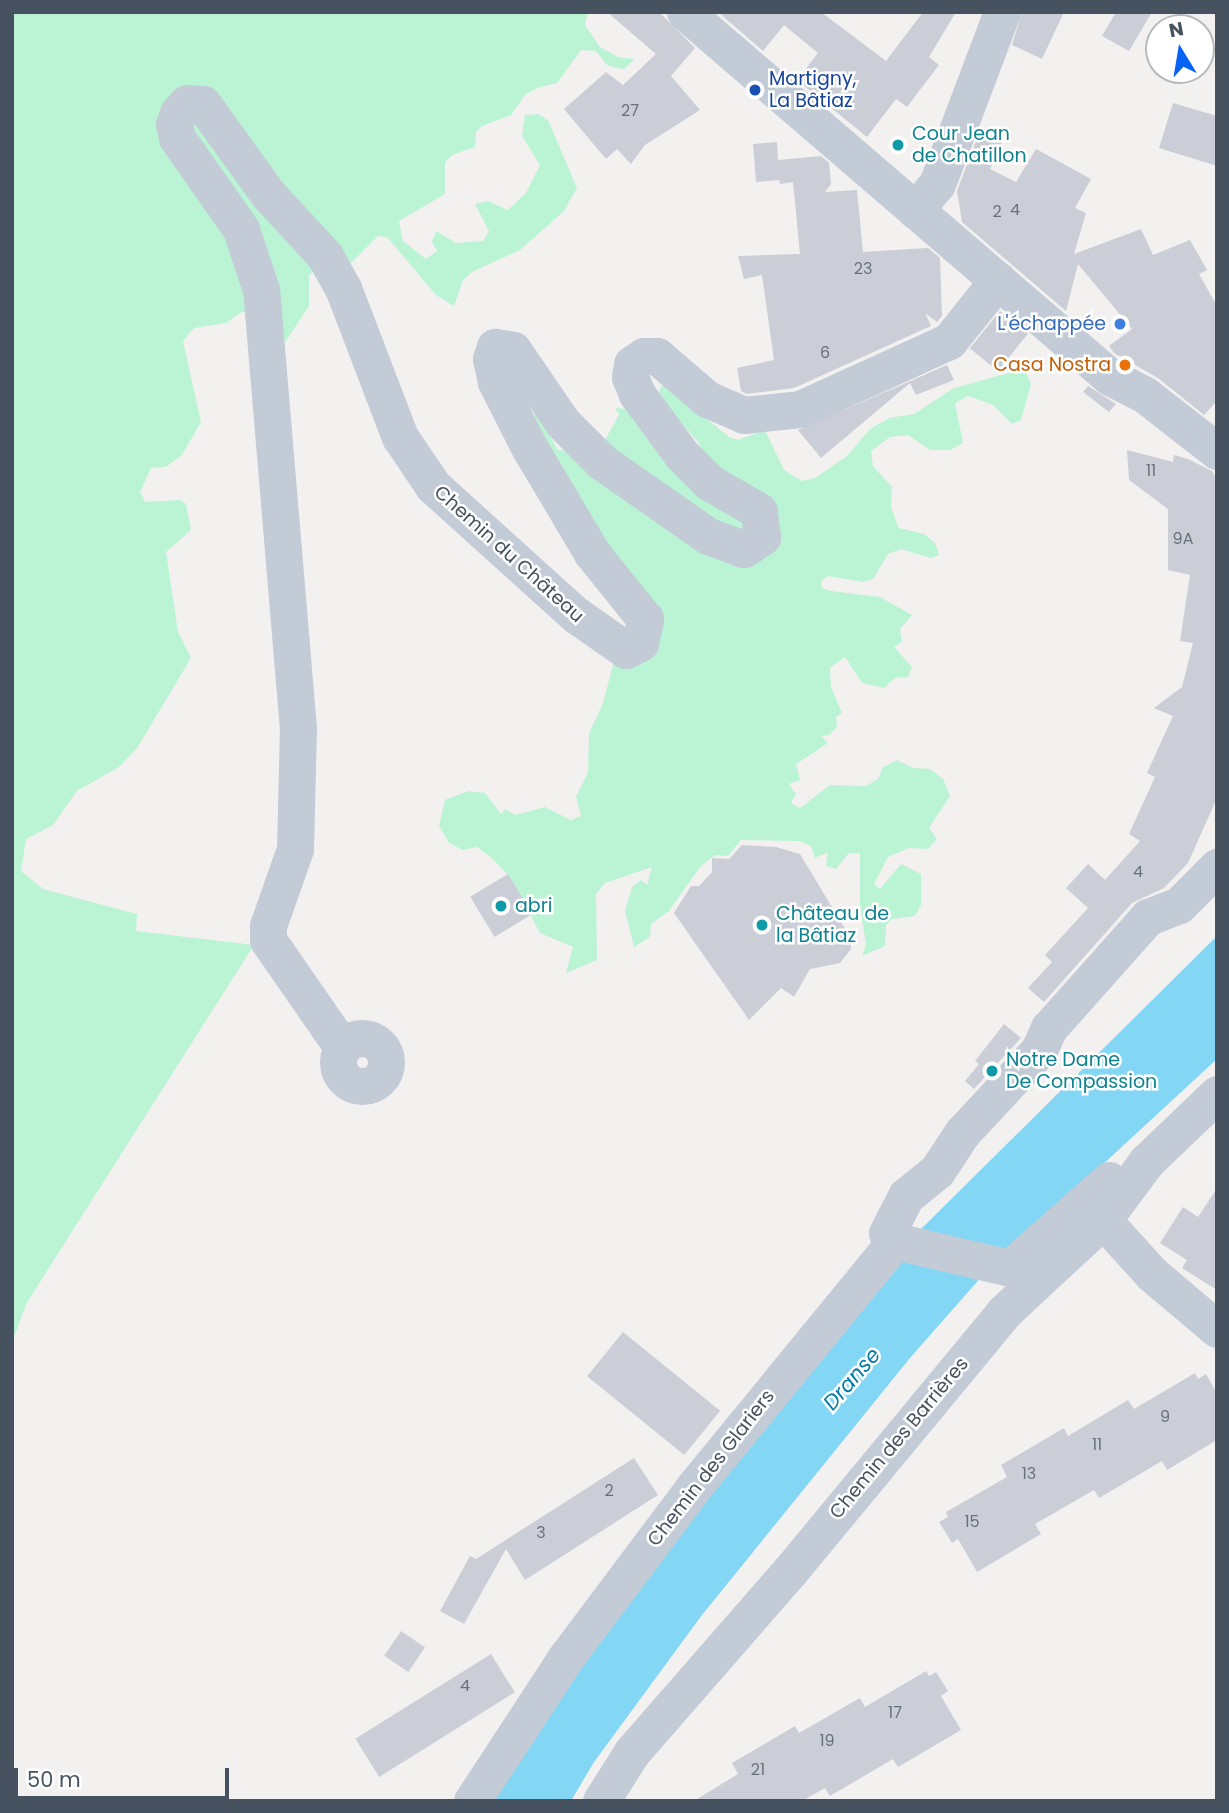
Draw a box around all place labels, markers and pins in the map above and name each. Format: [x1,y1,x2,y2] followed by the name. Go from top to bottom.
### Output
[769,68,856,112] place label: Martigny, La Bâtiaz
[747,82,763,98] marker: Martigny, La Bâtiaz
[912,123,1027,167] place label: Cour Jean de Chatillon
[890,137,906,153] marker: Cour Jean de Chatillon
[997,313,1106,335] place label: L'échappée
[1112,316,1128,332] marker: L'échappée
[993,354,1111,376] place label: Casa Nostra
[1117,357,1133,373] marker: Casa Nostra
[515,895,552,917] place label: abri
[493,898,509,914] marker: abri
[776,903,889,947] place label: Château de la Bâtiaz
[754,917,770,933] marker: Château de la Bâtiaz
[1006,1049,1157,1093] place label: Notre Dame De Compassion
[984,1063,1000,1079] marker: Notre Dame De Compassion

